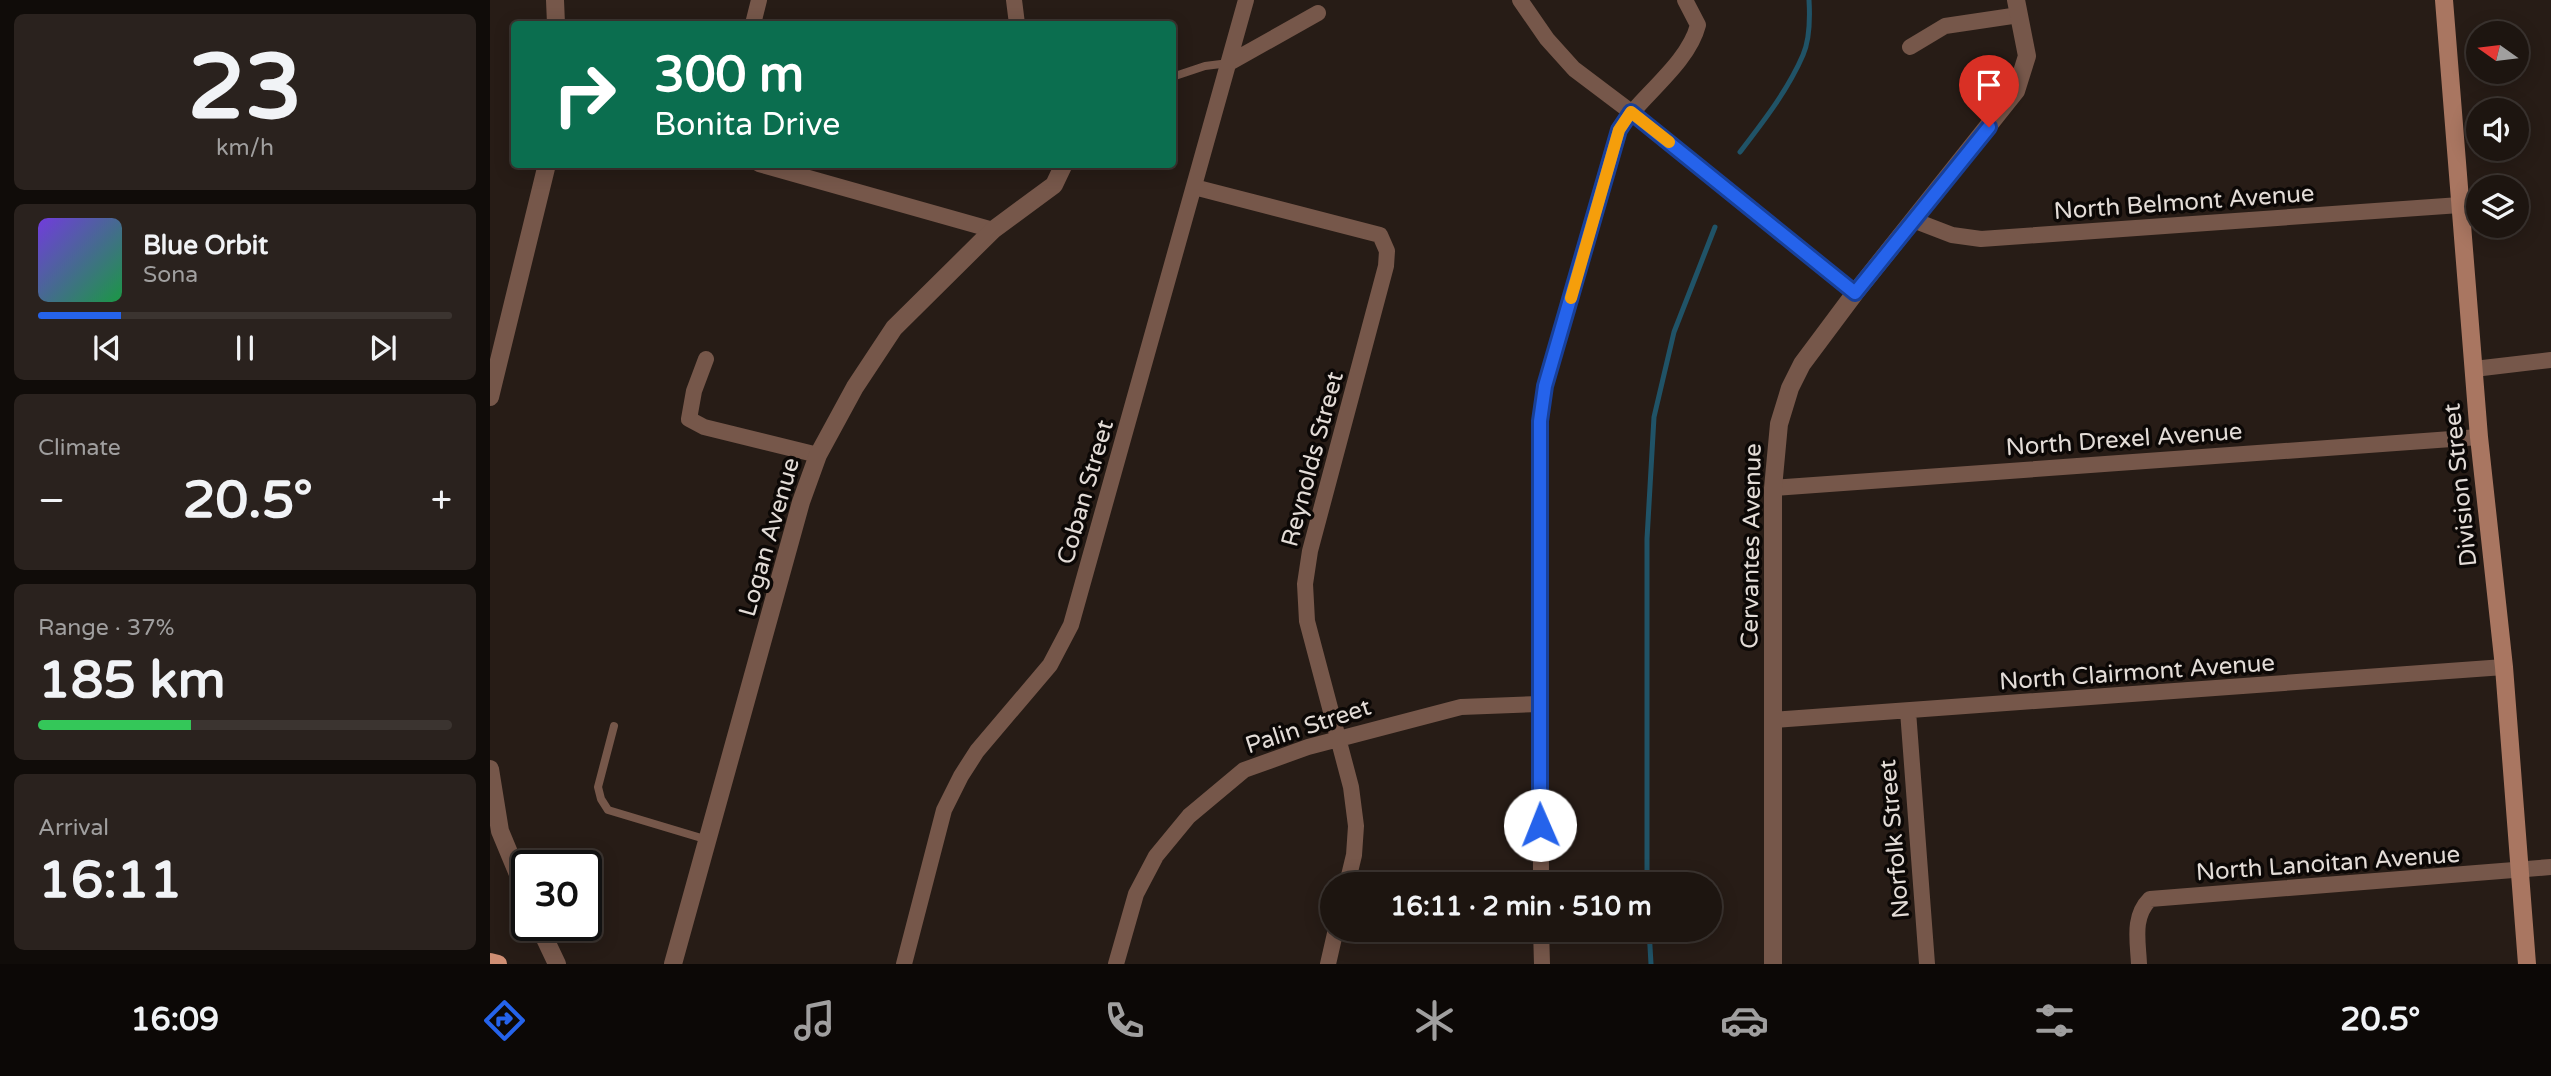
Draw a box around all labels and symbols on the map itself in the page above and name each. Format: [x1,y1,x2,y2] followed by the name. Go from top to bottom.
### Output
[2466,21,2529,84] north arrow
[1959,55,2019,127] pin
[2053,179,2315,226] street label: North Belmont Avenue
[1275,368,1350,550] street label: Reynolds Street
[2438,402,2483,568] street label: Division Street
[1051,417,1120,568] street label: Coban Street
[2005,417,2243,462] street label: North Drexel Avenue
[1735,443,1768,649] street label: Cervantes Avenue
[733,454,806,620] street label: Logan Avenue
[1998,648,2276,697] street label: North Clairmont Avenue
[1242,693,1375,760] street label: Palin Street
[1873,758,1916,920] street label: Norfolk Street
[1503,788,1577,862] position arrow
[2195,840,2461,887] street label: North Lanoitan Avenue
[511,850,602,941] speed limit sign: 30

